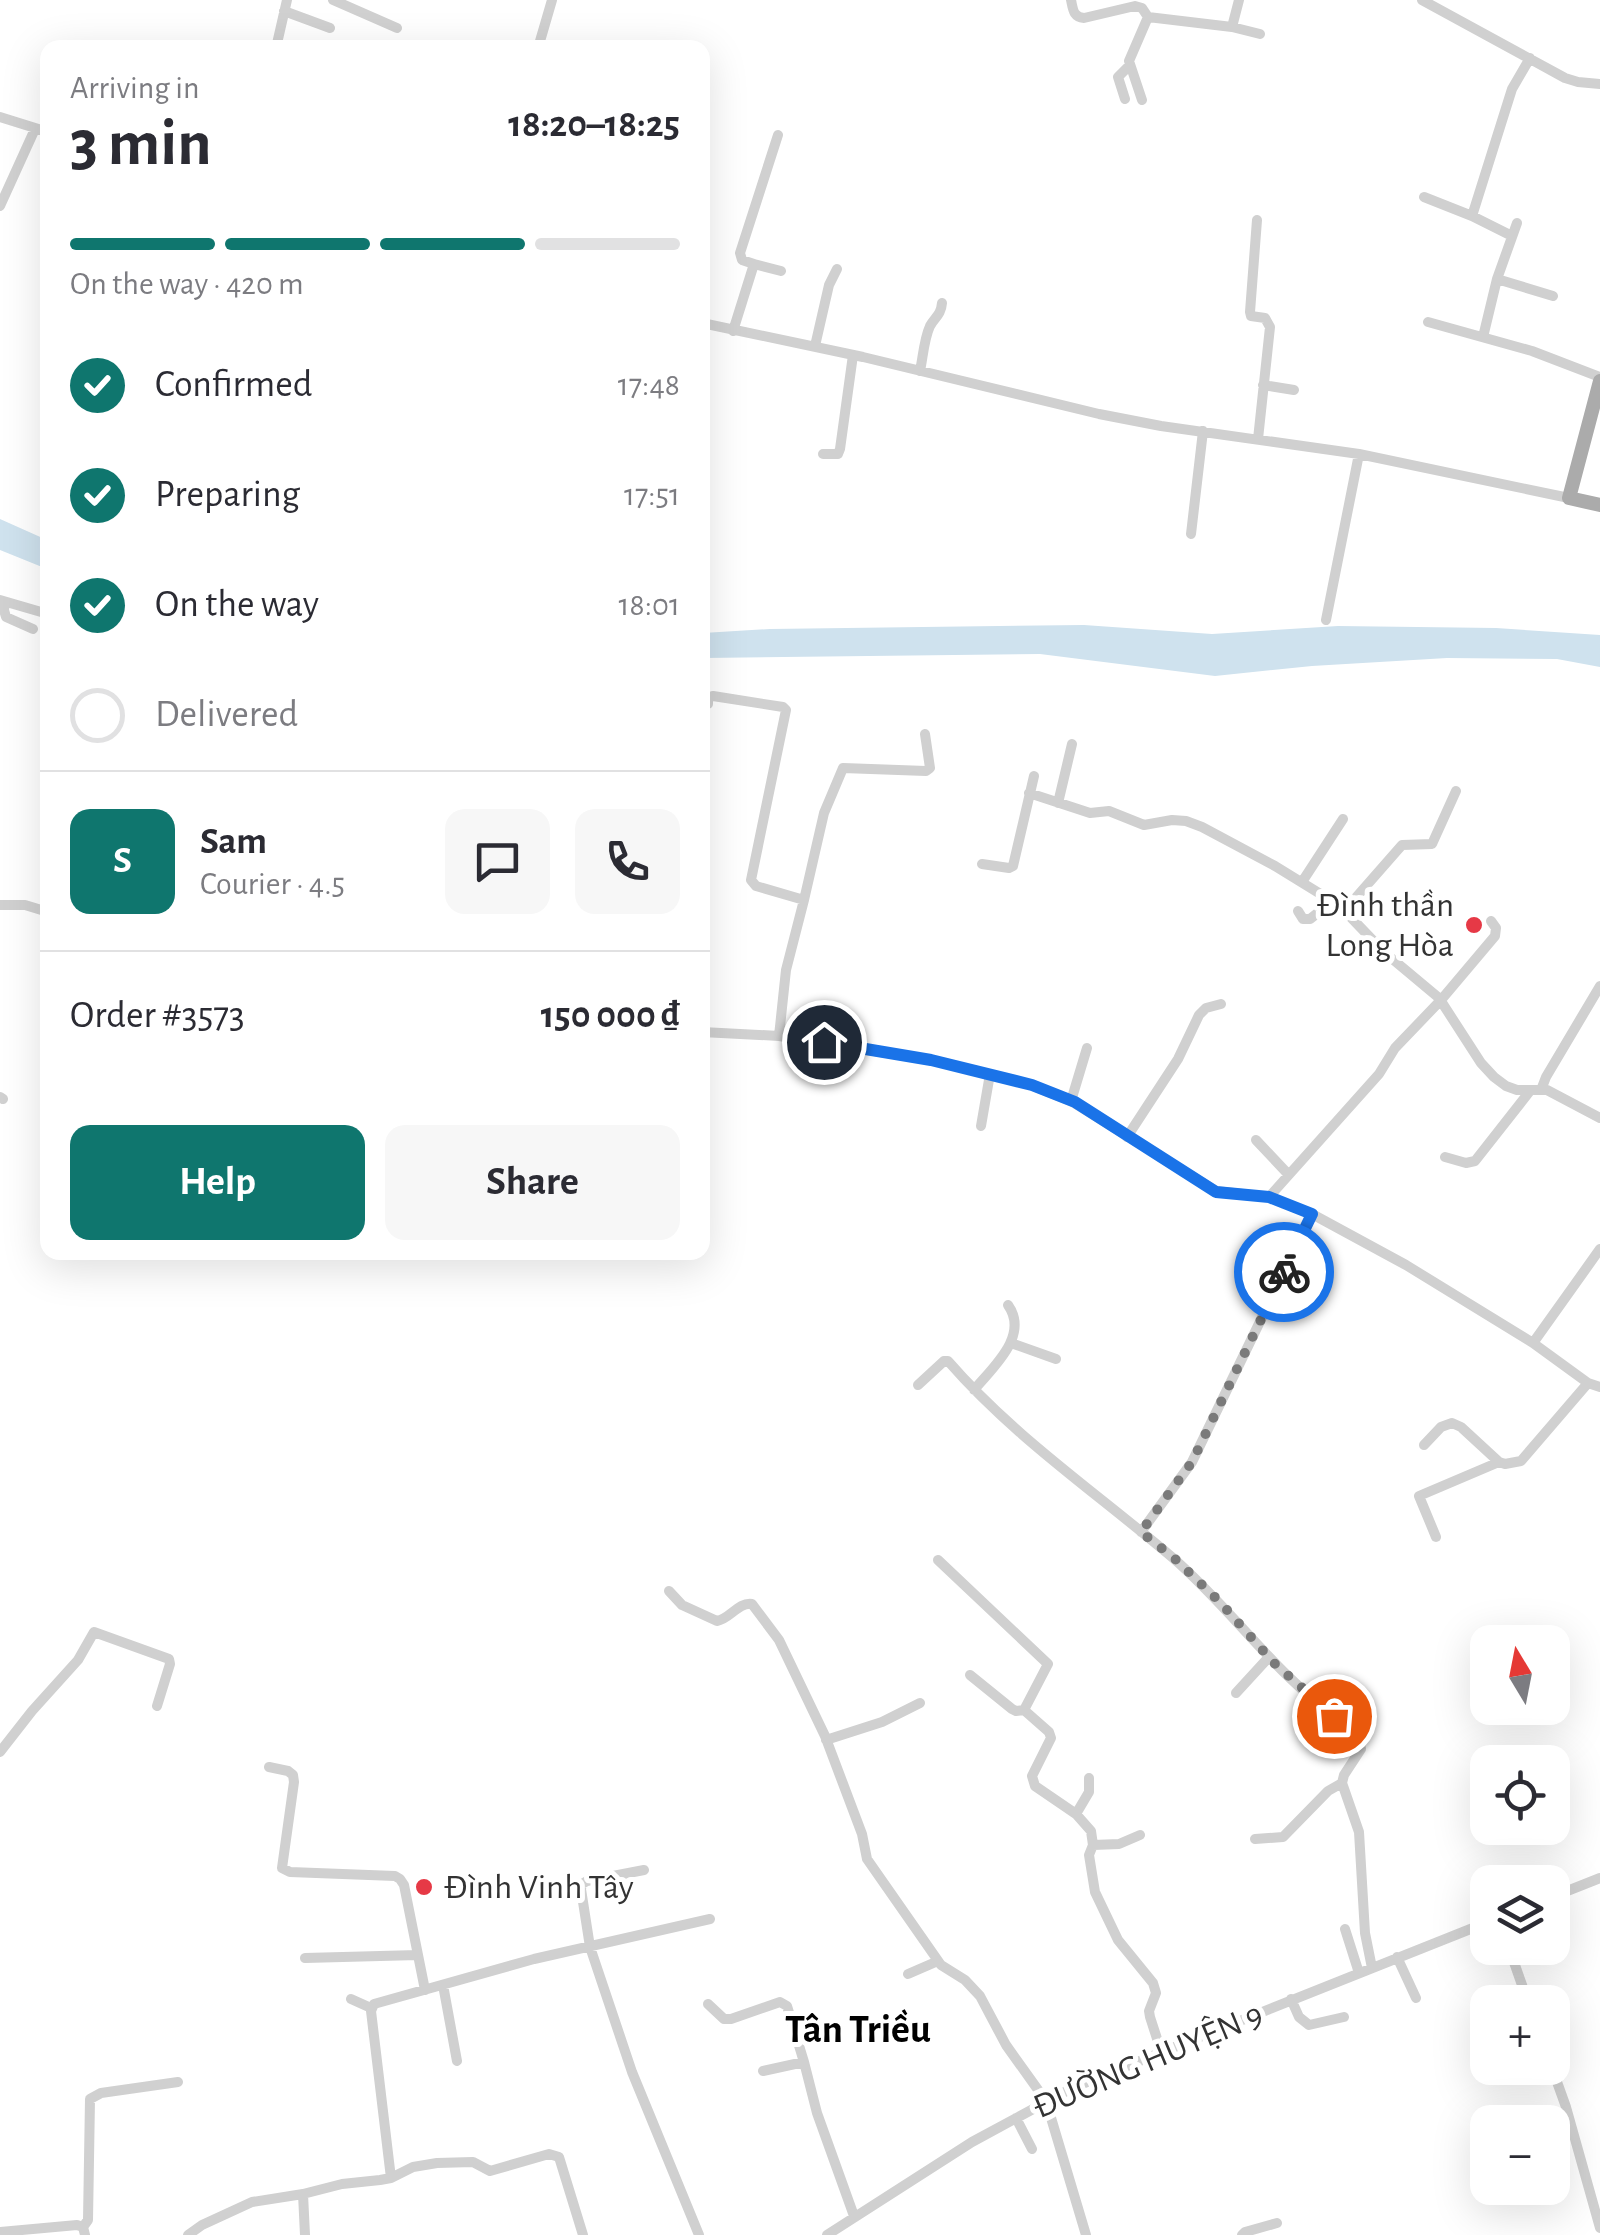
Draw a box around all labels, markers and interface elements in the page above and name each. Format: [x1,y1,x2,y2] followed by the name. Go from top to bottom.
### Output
[70,72,199,104] text: Arriving in
[508,106,680,144] text: 18:20–18:25
[70,112,212,177] text: 3 min
[70,268,304,300] text: On the way · 420 m
[70,358,125,413] icon: check
[155,366,312,404] text: Confirmed
[618,369,680,401] text: 17:48
[70,468,125,523] icon: check
[155,476,300,514] text: Preparing
[624,479,680,511] text: 17:51
[70,578,125,633] icon: check
[155,586,319,624] text: On the way
[619,589,680,621] text: 18:01
[155,696,298,734] text: Delivered
[445,809,550,914] button: chat
[575,809,680,914] button: phone
[200,823,267,861] text: Sam
[113,842,132,880] text: S
[200,868,345,900] text: Courier · 4.5
[1317,888,1454,963] place label: Đình thần Long Hòa
[1463,914,1485,936] marker: Đình thần Long Hòa
[70,997,245,1035] text: Order #3573
[541,997,680,1035] text: 150 000 ₫
[782,1000,867,1085] pin
[797,1015,852,1070] icon: home
[70,1125,365,1240] button: Help
[385,1125,680,1240] button: Share
[1234,1222,1334,1322] courier
[1257,1245,1312,1300] icon: bike
[1470,1625,1570,1725] north arrow
[1470,1625,1570,2205] map controls
[1292,1674,1377,1759] pin
[1307,1689,1362,1744] icon: bag
[1470,1745,1570,1845] button: locate
[1470,1865,1570,1965] button: layers
[444,1870,634,1905] place label: Đình Vinh Tây
[413,1876,435,1898] marker: Đình Vinh Tây
[1470,1985,1570,2085] button: +
[1027,1995,1268,2125] street label: ĐƯỜNG HUYỆN 9
[785,2009,931,2050] district label: Tân Triều
[1470,2105,1570,2205] button: −

